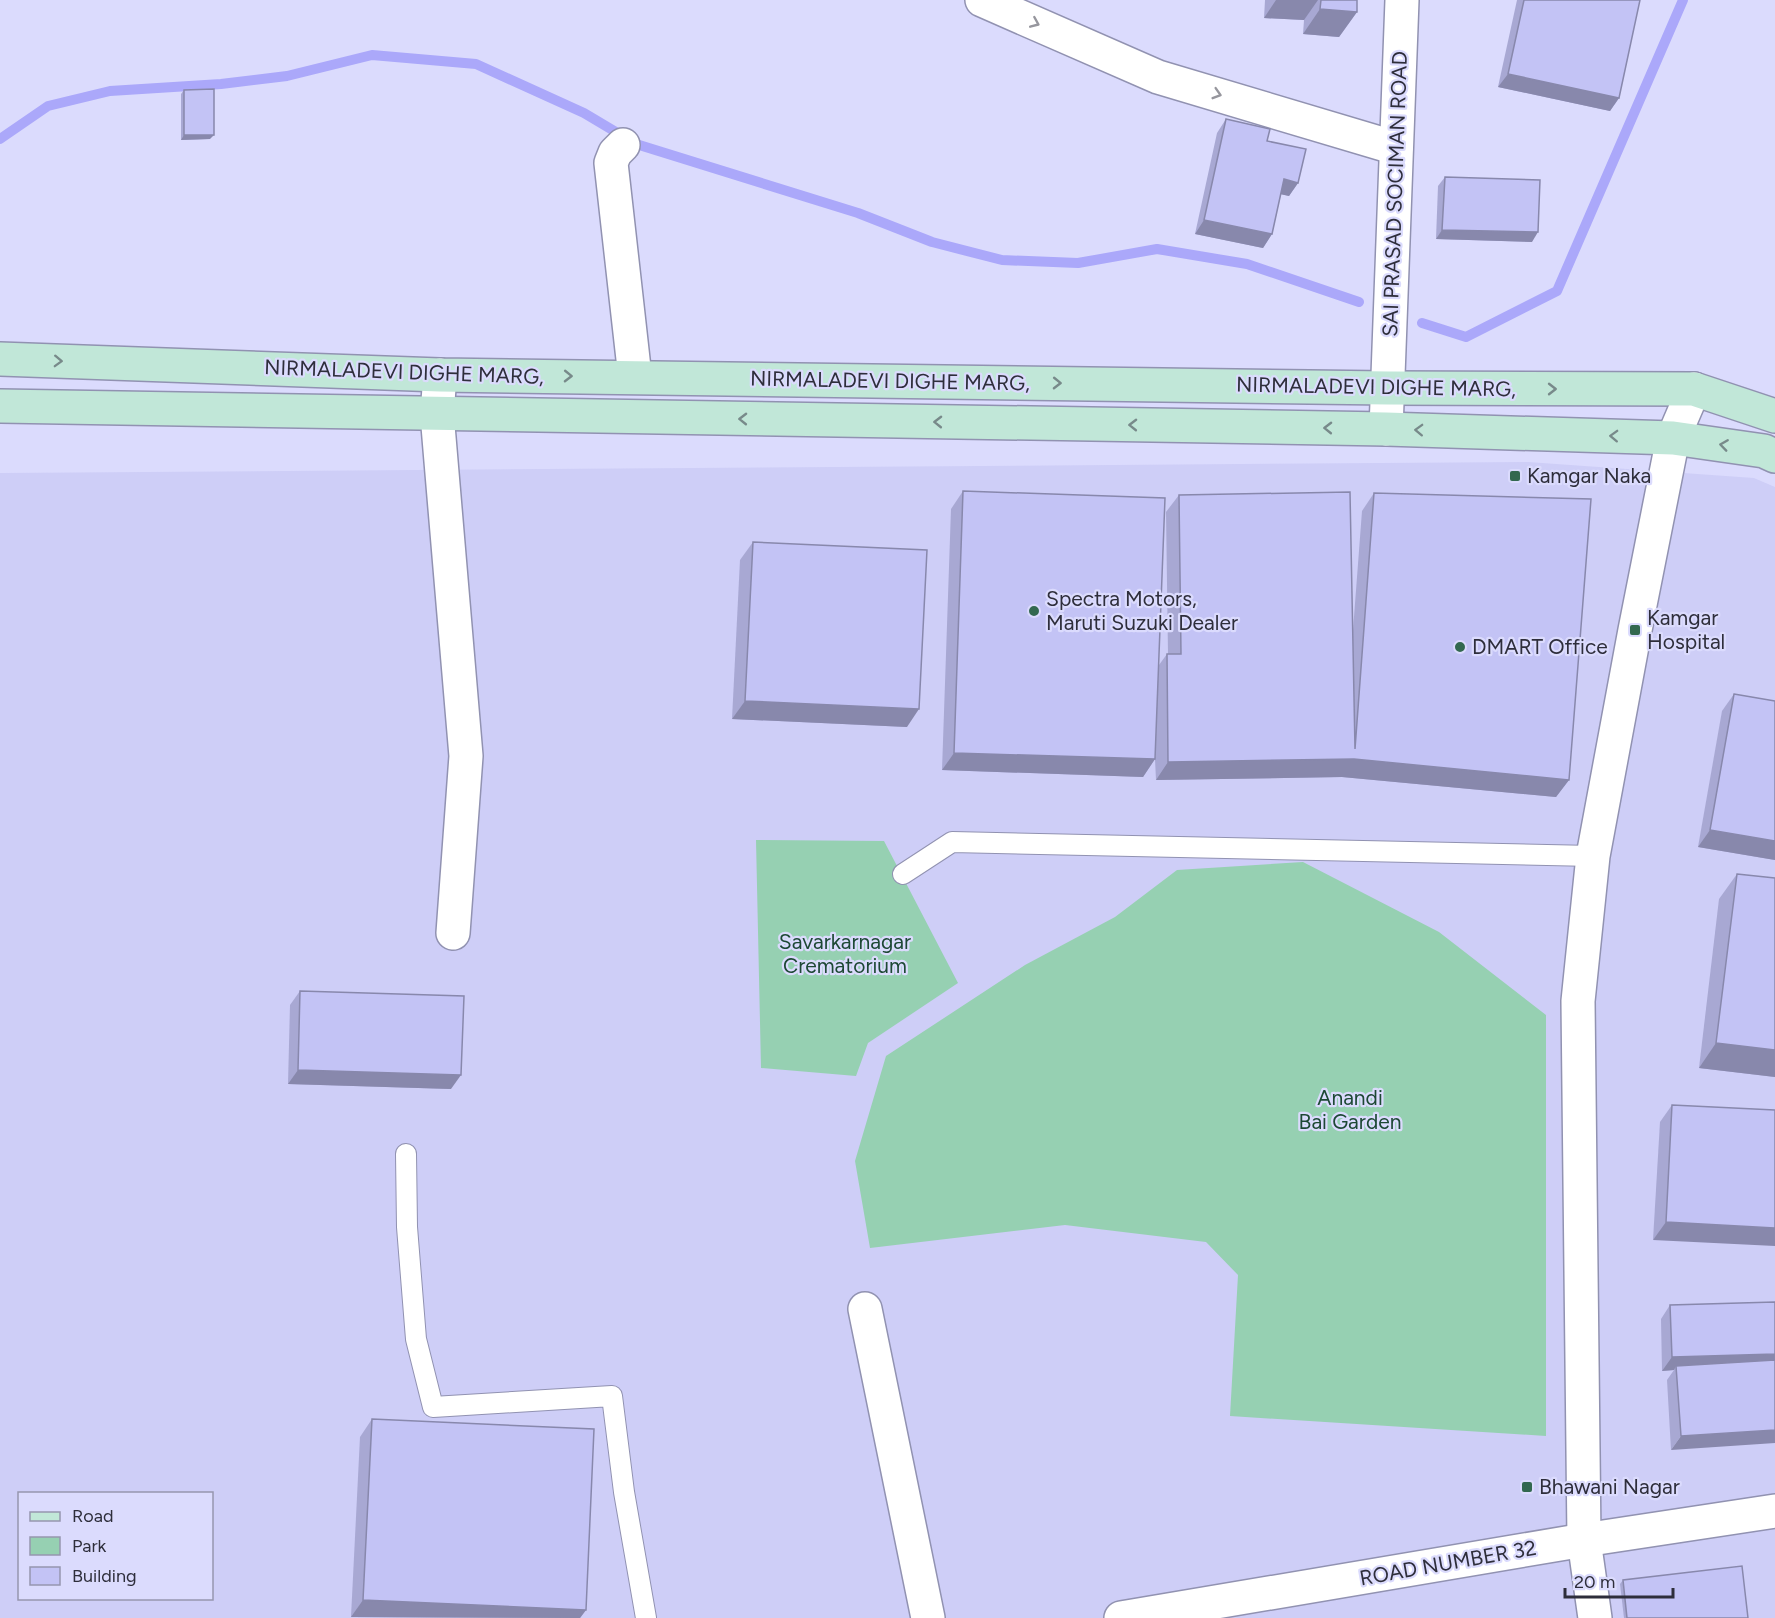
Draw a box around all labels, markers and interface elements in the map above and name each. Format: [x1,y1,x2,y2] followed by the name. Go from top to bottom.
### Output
[1029,16,1040,28] one-way arrow
[1377,51,1412,337] street label: SAI PRASAD SOCIMAN ROAD
[1211,87,1222,99] one-way arrow
[264,354,544,389] street label: NIRMALADEVI DIGHE MARG,
[54,355,63,367] one-way arrow
[750,366,1030,395] street label: NIRMALADEVI DIGHE MARG,
[564,370,573,383] one-way arrow
[1236,372,1516,401] street label: NIRMALADEVI DIGHE MARG,
[1053,377,1062,390] one-way arrow
[1547,383,1556,395] one-way arrow
[738,413,747,425] one-way arrow
[933,416,942,428] one-way arrow
[1128,419,1137,431] one-way arrow
[1323,422,1332,434] one-way arrow
[1415,424,1424,436] one-way arrow
[1610,430,1619,443] one-way arrow
[1720,440,1729,452] one-way arrow
[1527,463,1651,488] place label: Kamgar Naka
[1508,469,1522,483] marker: Kamgar Naka
[1046,586,1238,635] place label: Spectra Motors, Maruti Suzuki Dealer
[1027,604,1041,618] marker: Spectra Motors, Maruti Suzuki Dealer
[1647,605,1725,654] place label: Kamgar Hospital
[1628,623,1642,637] marker: Kamgar Hospital
[1472,634,1608,659] place label: DMART Office
[1453,640,1467,654] marker: DMART Office
[779,929,911,978] park label: Savarkarnagar Crematorium
[1299,1085,1401,1134] park label: Anandi Bai Garden
[1539,1474,1680,1499] place label: Bhawani Nagar
[1520,1480,1534,1494] marker: Bhawani Nagar
[18,1492,213,1600] legend
[72,1505,113,1527] text: Road
[72,1535,107,1557] text: Park
[1358,1535,1538,1590] street label: ROAD NUMBER 32
[1565,1561,1673,1599] scale bar
[72,1565,137,1587] text: Building
[1574,1571,1615,1593] text: 20 m

